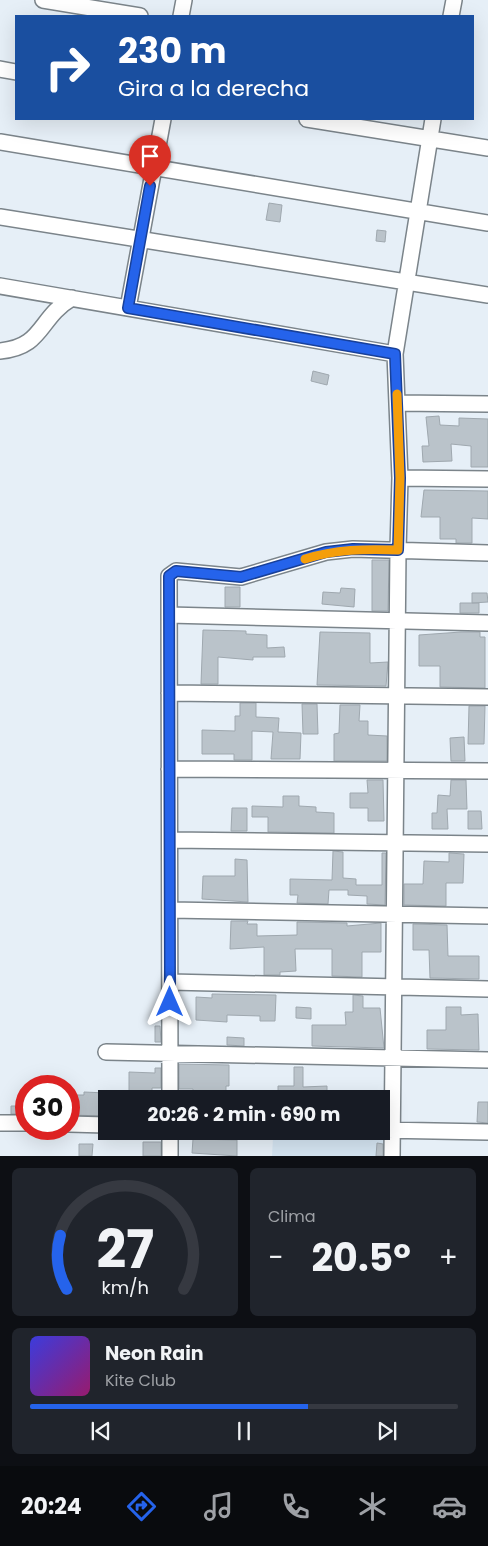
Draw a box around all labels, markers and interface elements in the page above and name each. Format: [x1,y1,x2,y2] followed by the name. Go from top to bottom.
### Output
[118,26,226,75] text: 230 m
[35,35,100,100] icon: right
[118,73,309,104] text: Gira a la derecha
[129,135,171,186] pin
[136,142,164,170] icon: arrive
[143,975,195,1027] position arrow
[15,1075,80,1140] speed limit sign: 30
[148,1101,340,1128] text: 20:26 · 2 min · 690 m
[268,1205,316,1228] text: Clima
[96,1213,154,1286] text: 27
[311,1231,411,1284] text: 20.5°
[268,1238,283,1277] text: −
[439,1238,458,1277] text: +
[101,1275,149,1300] text: km/h
[105,1340,204,1367] text: Neon Rain
[105,1369,176,1392] text: Kite Club
[87,1417,115,1445] icon: previous
[230,1417,258,1445] icon: pause
[373,1417,401,1445] icon: next
[124,1489,159,1524] icon: directions
[201,1489,236,1524] icon: music
[278,1489,313,1524] icon: phone
[355,1489,390,1524] icon: climate
[432,1489,467,1524] icon: car
[21,1491,82,1522] text: 20:24

